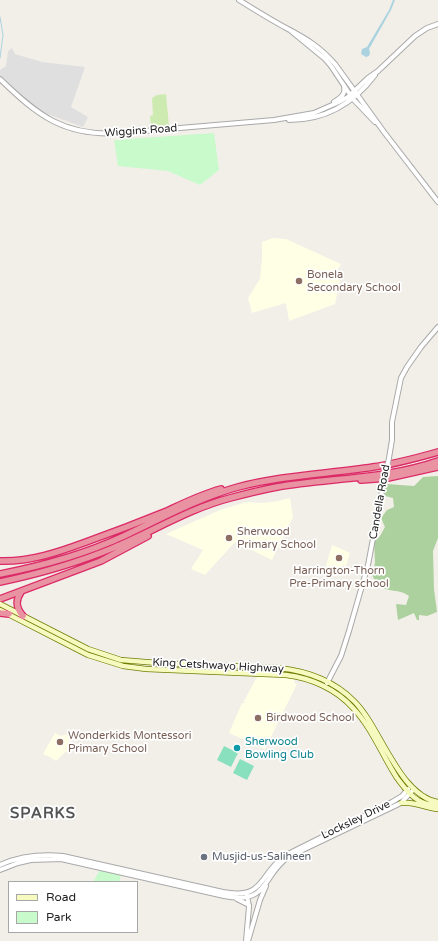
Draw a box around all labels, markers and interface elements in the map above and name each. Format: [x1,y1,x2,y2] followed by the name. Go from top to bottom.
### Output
[104,122,178,140] street label: Wiggins Road
[307,268,401,294] place label: Bonela Secondary School
[294,276,304,286] marker: Bonela Secondary School
[367,464,393,540] street label: Candella Road
[237,525,316,551] place label: Sherwood Primary School
[224,533,234,543] marker: Sherwood Primary School
[334,553,344,563] marker: Harrington-Thorn Pre-Primary school
[289,564,389,590] place label: Harrington-Thorn Pre-Primary school
[152,656,284,676] street label: King Cetshwayo Highway
[266,711,355,725] place label: Birdwood School
[253,713,263,723] marker: Birdwood School
[68,729,191,755] place label: Wonderkids Montessori Primary School
[245,735,314,761] place label: Sherwood Bowling Club
[55,737,65,747] marker: Wonderkids Montessori Primary School
[232,743,242,753] marker: Sherwood Bowling Club
[319,798,393,842] street label: Locksley Drive
[10,805,76,823] district label: SPARKS
[212,850,311,864] place label: Musjid-us-Saliheen
[199,852,209,862] marker: Musjid-us-Saliheen
[8,881,138,933] legend
[46,890,76,904] text: Road
[46,910,72,924] text: Park

